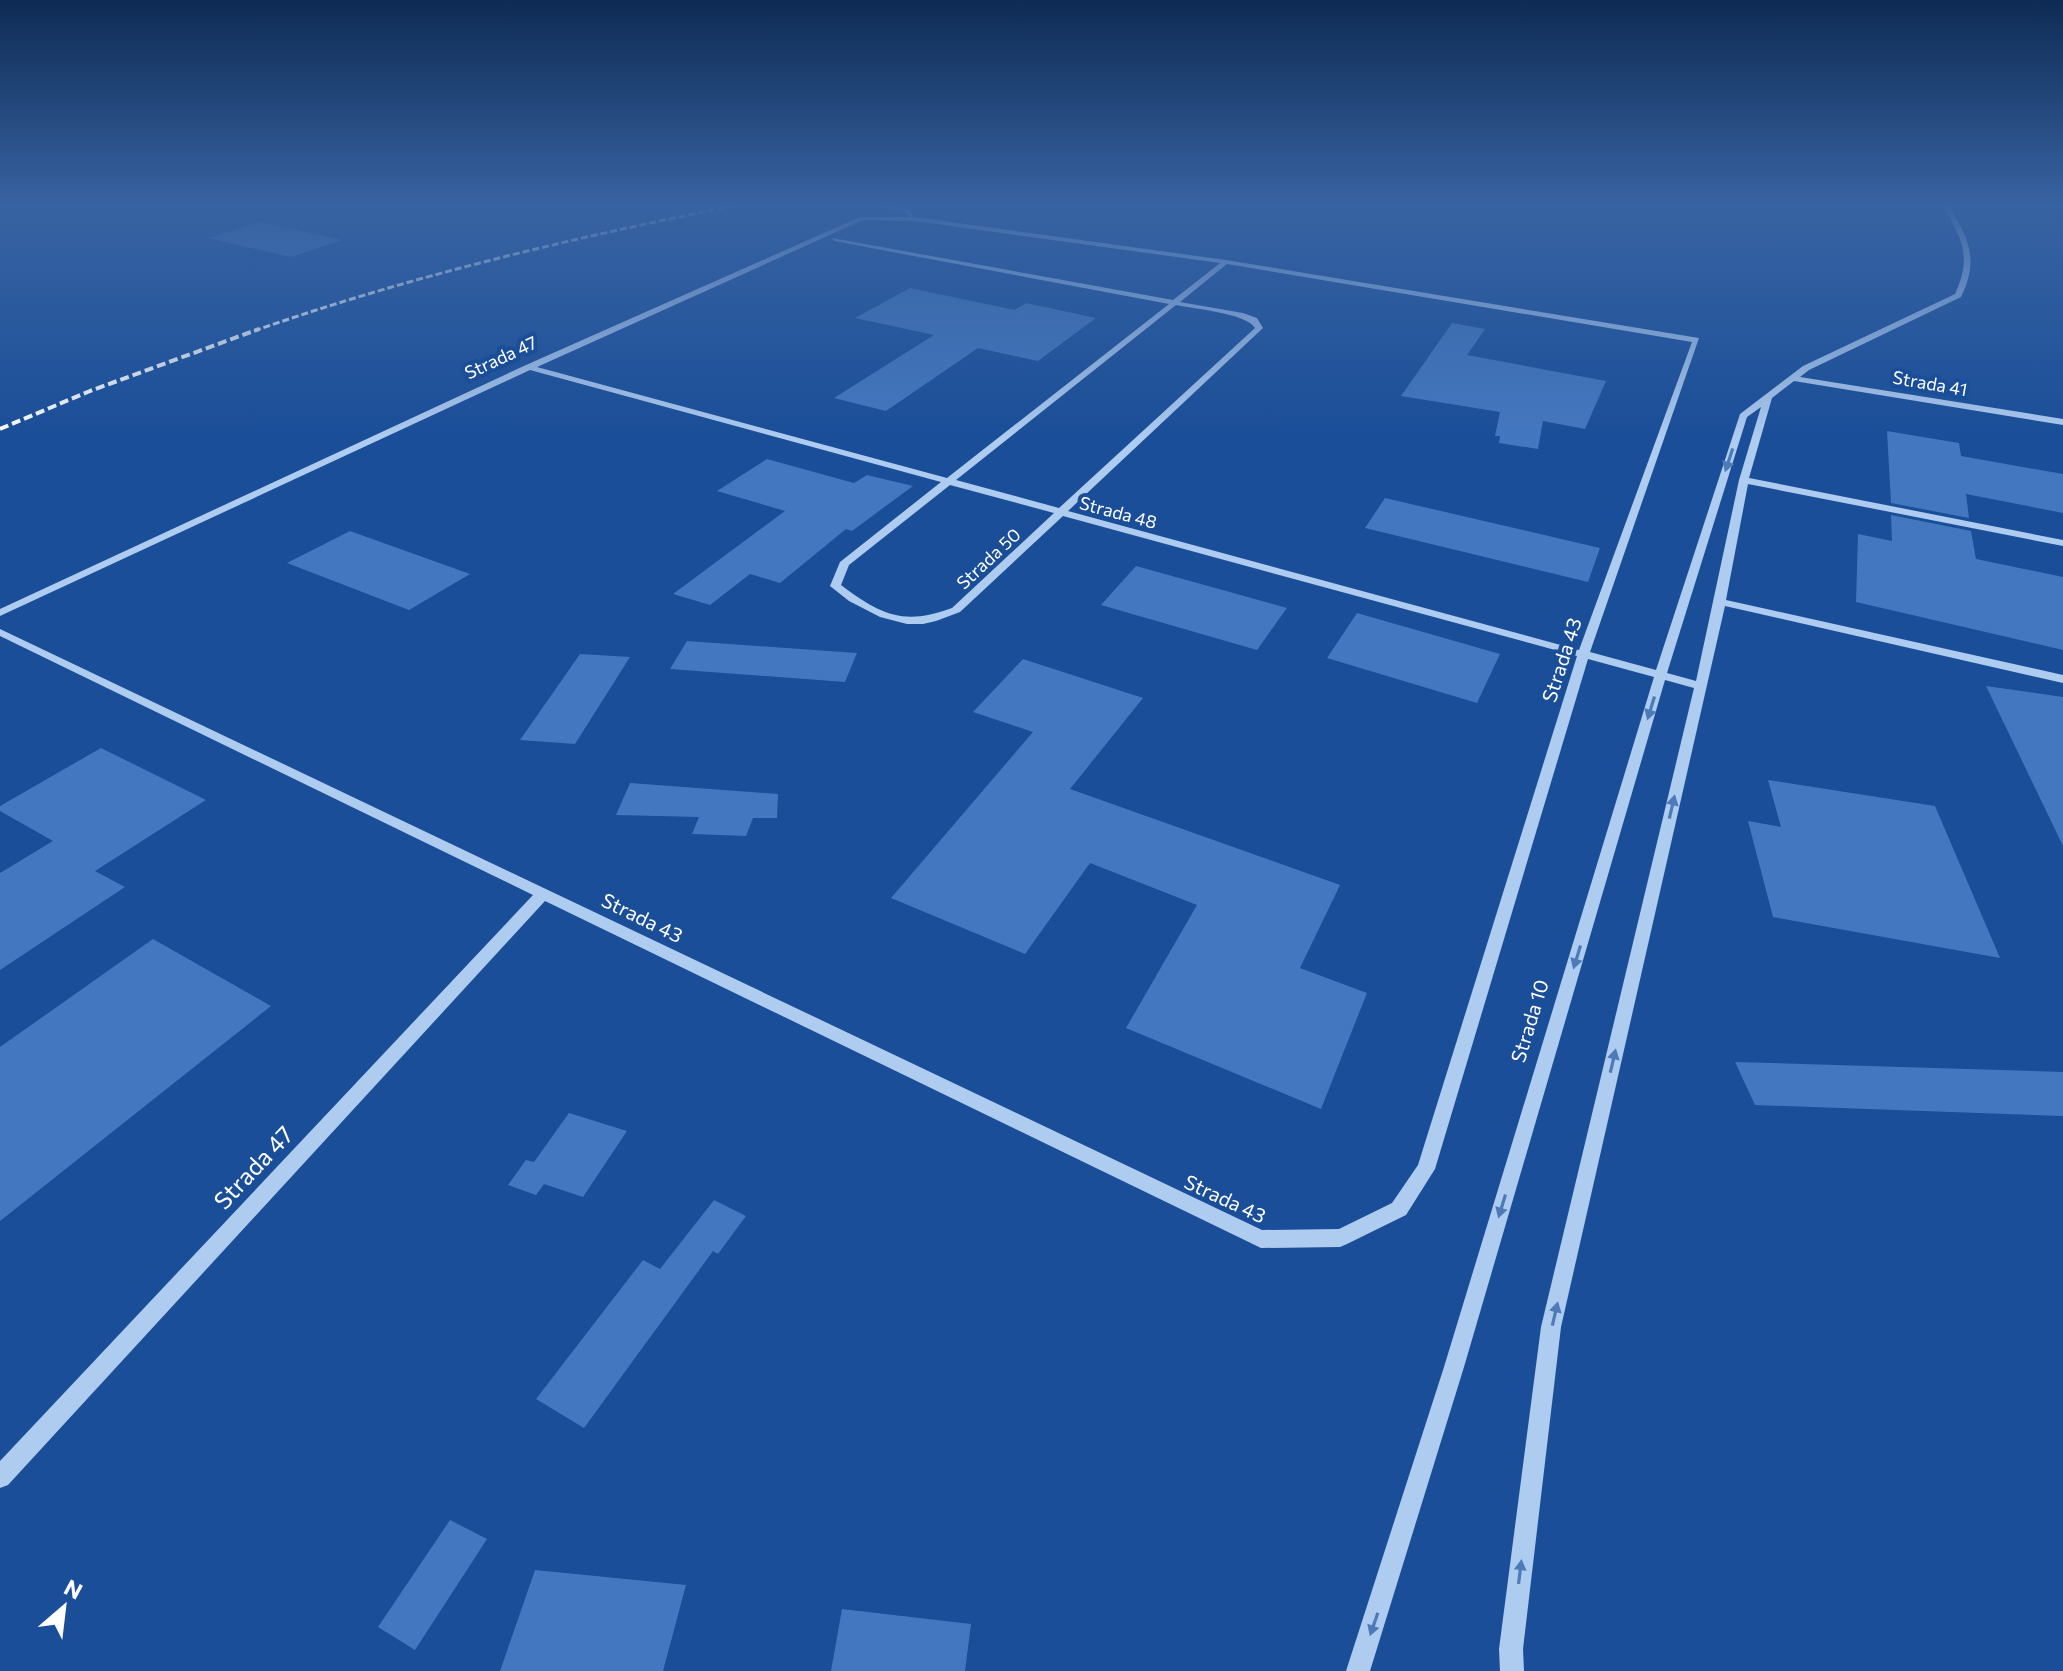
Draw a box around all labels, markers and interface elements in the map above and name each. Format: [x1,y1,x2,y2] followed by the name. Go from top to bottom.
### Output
[461,331,540,383] street label: Strada 47
[1891,366,1969,400] street label: Strada 41
[1723,448,1735,472] one-way arrow
[1077,491,1159,533] street label: Strada 48
[952,523,1025,593] street label: Strada 50
[1536,615,1586,705] street label: Strada 43
[1644,696,1657,720] one-way arrow
[1666,795,1678,820] one-way arrow
[598,887,687,947] street label: Strada 43
[1570,945,1583,969] one-way arrow
[1505,976,1553,1065] street label: Strada 10
[1607,1048,1620,1073] one-way arrow
[207,1119,299,1215] street label: Strada 47
[1181,1169,1270,1227] street label: Strada 43
[1495,1195,1508,1219] one-way arrow
[1549,1301,1561,1326] one-way arrow
[1514,1559,1527,1584] one-way arrow
[24,1567,104,1647] north arrow
[60,1573,87,1605] text: N
[1368,1613,1380,1637] one-way arrow

